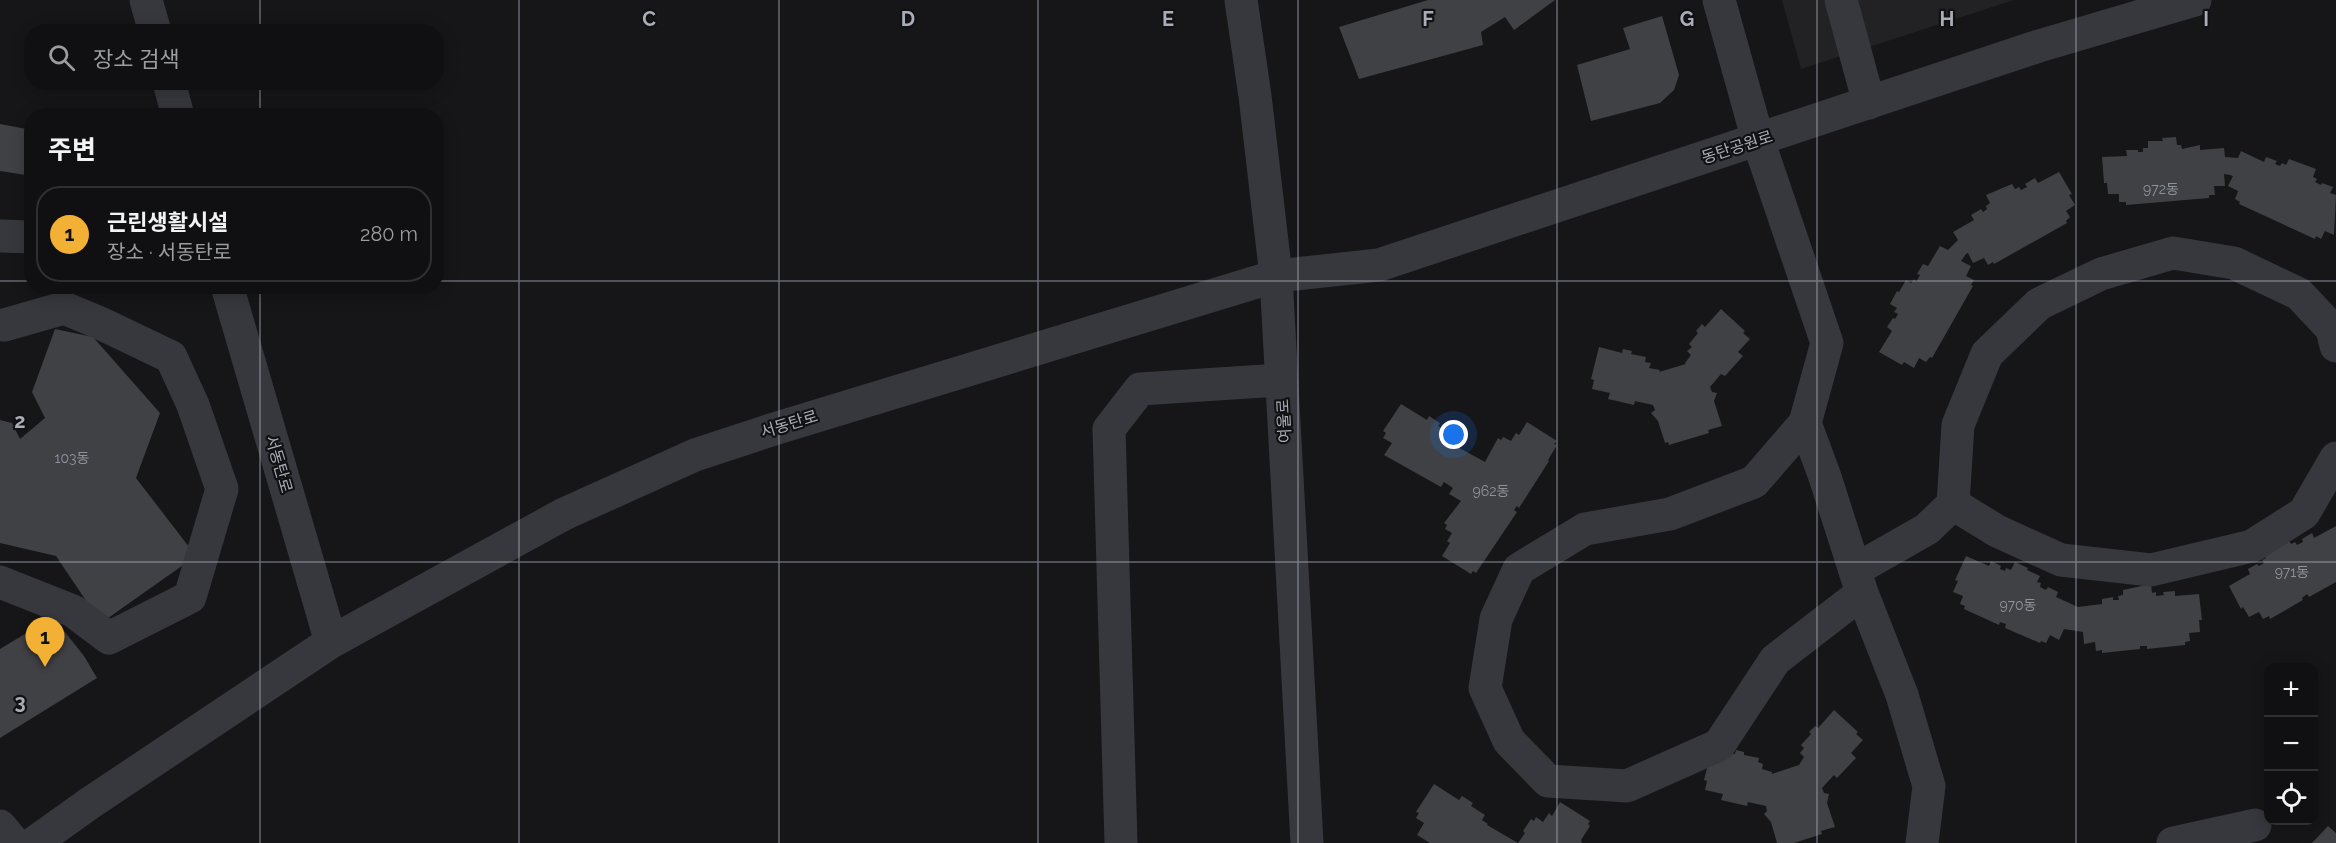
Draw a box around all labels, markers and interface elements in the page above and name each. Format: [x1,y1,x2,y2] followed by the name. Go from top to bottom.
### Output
[642,7,656,31] text: C
[901,7,915,31] text: D
[1162,7,1174,31] text: E
[1422,7,1434,31] text: F
[1680,7,1694,31] text: G
[1940,7,1954,31] text: H
[2203,7,2209,31] text: I
[24,24,444,90] search box
[45,41,78,74] icon: search
[93,46,180,72] text: 장소 검색
[1699,127,1775,167] street label: 동탄공원로
[48,135,96,165] text: 주변
[2143,181,2179,197] house number: 972동
[107,209,228,235] text: 근린생활시설
[65,222,74,246] text: 1
[360,222,418,246] text: 280 m
[107,240,231,264] text: 장소 · 서동탄로
[1273,398,1295,444] street label: 여울로
[758,406,820,442] street label: 서동탄로
[14,409,26,433] text: 2
[1439,420,1468,449] your location
[262,433,296,495] street label: 서동탄로
[55,450,90,466] house number: 103동
[1473,483,1510,499] house number: 962동
[2275,564,2309,580] house number: 971동
[2000,597,2037,613] house number: 970동
[26,618,64,667] pin: 1
[2264,663,2318,825] map controls
[2264,663,2318,717] button: +
[14,690,26,714] text: 3
[2264,717,2318,771] button: −
[2264,771,2318,825] button: locate

